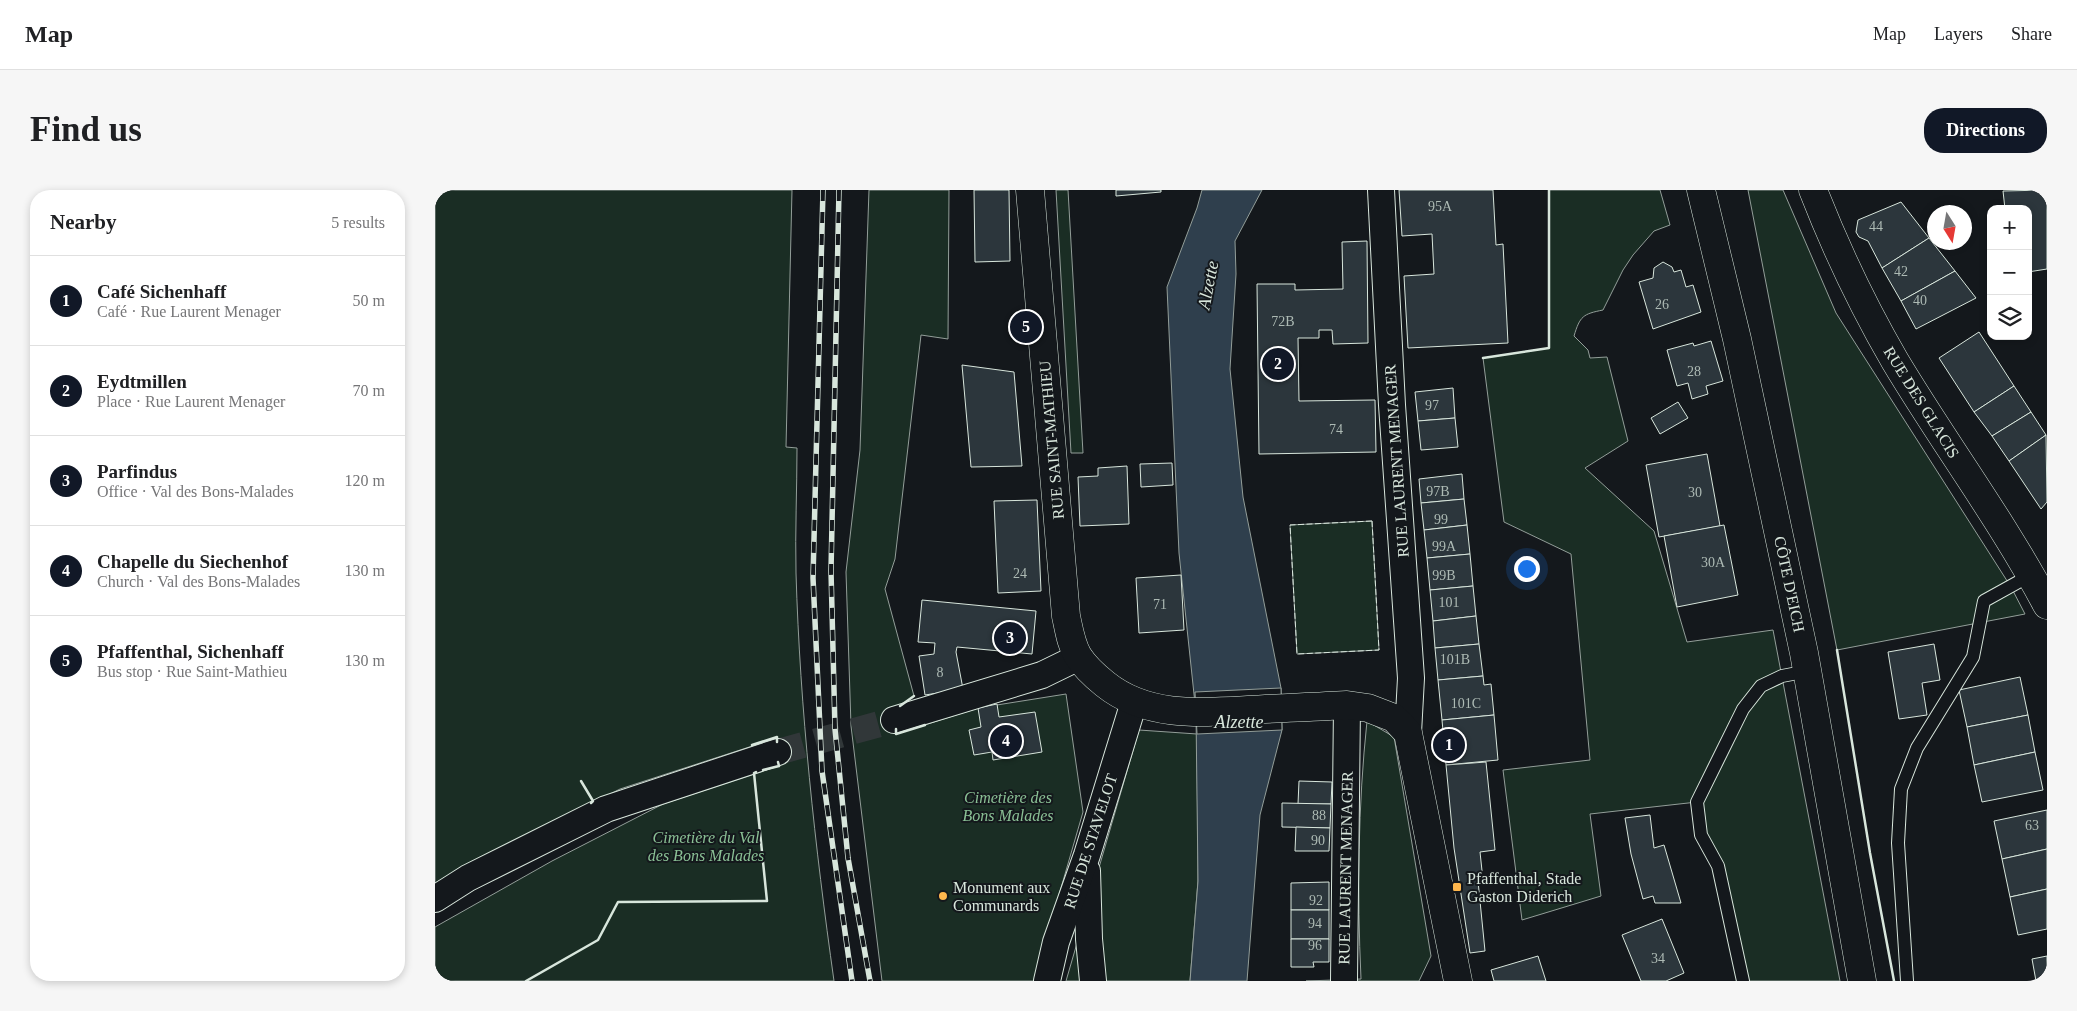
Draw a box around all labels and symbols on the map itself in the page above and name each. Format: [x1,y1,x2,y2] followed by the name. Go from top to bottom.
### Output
[1428,199,1453,214] house number: 95A
[1927,205,1972,250] north arrow
[1869,219,1883,234] house number: 44
[1193,259,1222,312] water label: Alzette
[1894,264,1908,279] house number: 42
[1913,293,1927,308] house number: 40
[1655,297,1669,312] house number: 26
[1010,308,1042,346] pin: 5
[1271,314,1295,329] house number: 72B
[1880,343,1963,461] street label: RUE DES GLACIS
[1262,345,1294,383] pin: 2
[1036,360,1067,520] street label: RUE SAINT-MATHIEU
[1381,364,1412,558] street label: RUE LAURENT MENAGER
[1687,364,1701,379] house number: 28
[1425,398,1439,413] house number: 97
[1329,422,1343,437] house number: 74
[1426,484,1450,499] house number: 97B
[1688,485,1702,500] house number: 30
[1434,512,1448,527] house number: 99
[1771,534,1809,634] street label: CÔTE D'EICH
[1432,539,1457,554] house number: 99A
[1701,555,1726,570] house number: 30A
[1514,556,1540,582] your location
[1013,566,1027,581] house number: 24
[1432,568,1456,583] house number: 99B
[1439,595,1460,610] house number: 101
[1153,597,1167,612] house number: 71
[994,619,1026,657] pin: 3
[1440,652,1470,667] house number: 101B
[937,665,944,680] house number: 8
[1451,696,1481,711] house number: 101C
[1214,712,1264,732] water label: Alzette
[990,722,1022,760] pin: 4
[1433,726,1465,764] pin: 1
[1061,771,1120,911] street label: RUE DE STAVELOT
[1335,771,1356,965] street label: RUE LAURENT MENAGER
[962,789,1054,824] park label: Cimetière des Bons Malades
[1312,808,1326,823] house number: 88
[2025,818,2039,833] house number: 63
[648,829,764,864] park label: Cimetière du Val des Bons Malades
[1311,833,1325,848] house number: 90
[1467,870,1581,905] place label: Pfaffenthal, Stade Gaston Diderich
[953,879,1050,914] place label: Monument aux Communards
[1451,881,1463,893] marker: Pfaffenthal, Stade Gaston Diderich
[937,890,949,902] marker: Monument aux Communards
[1309,893,1323,908] house number: 92
[1308,916,1322,931] house number: 94
[1308,938,1322,953] house number: 96
[1651,951,1665,966] house number: 34

